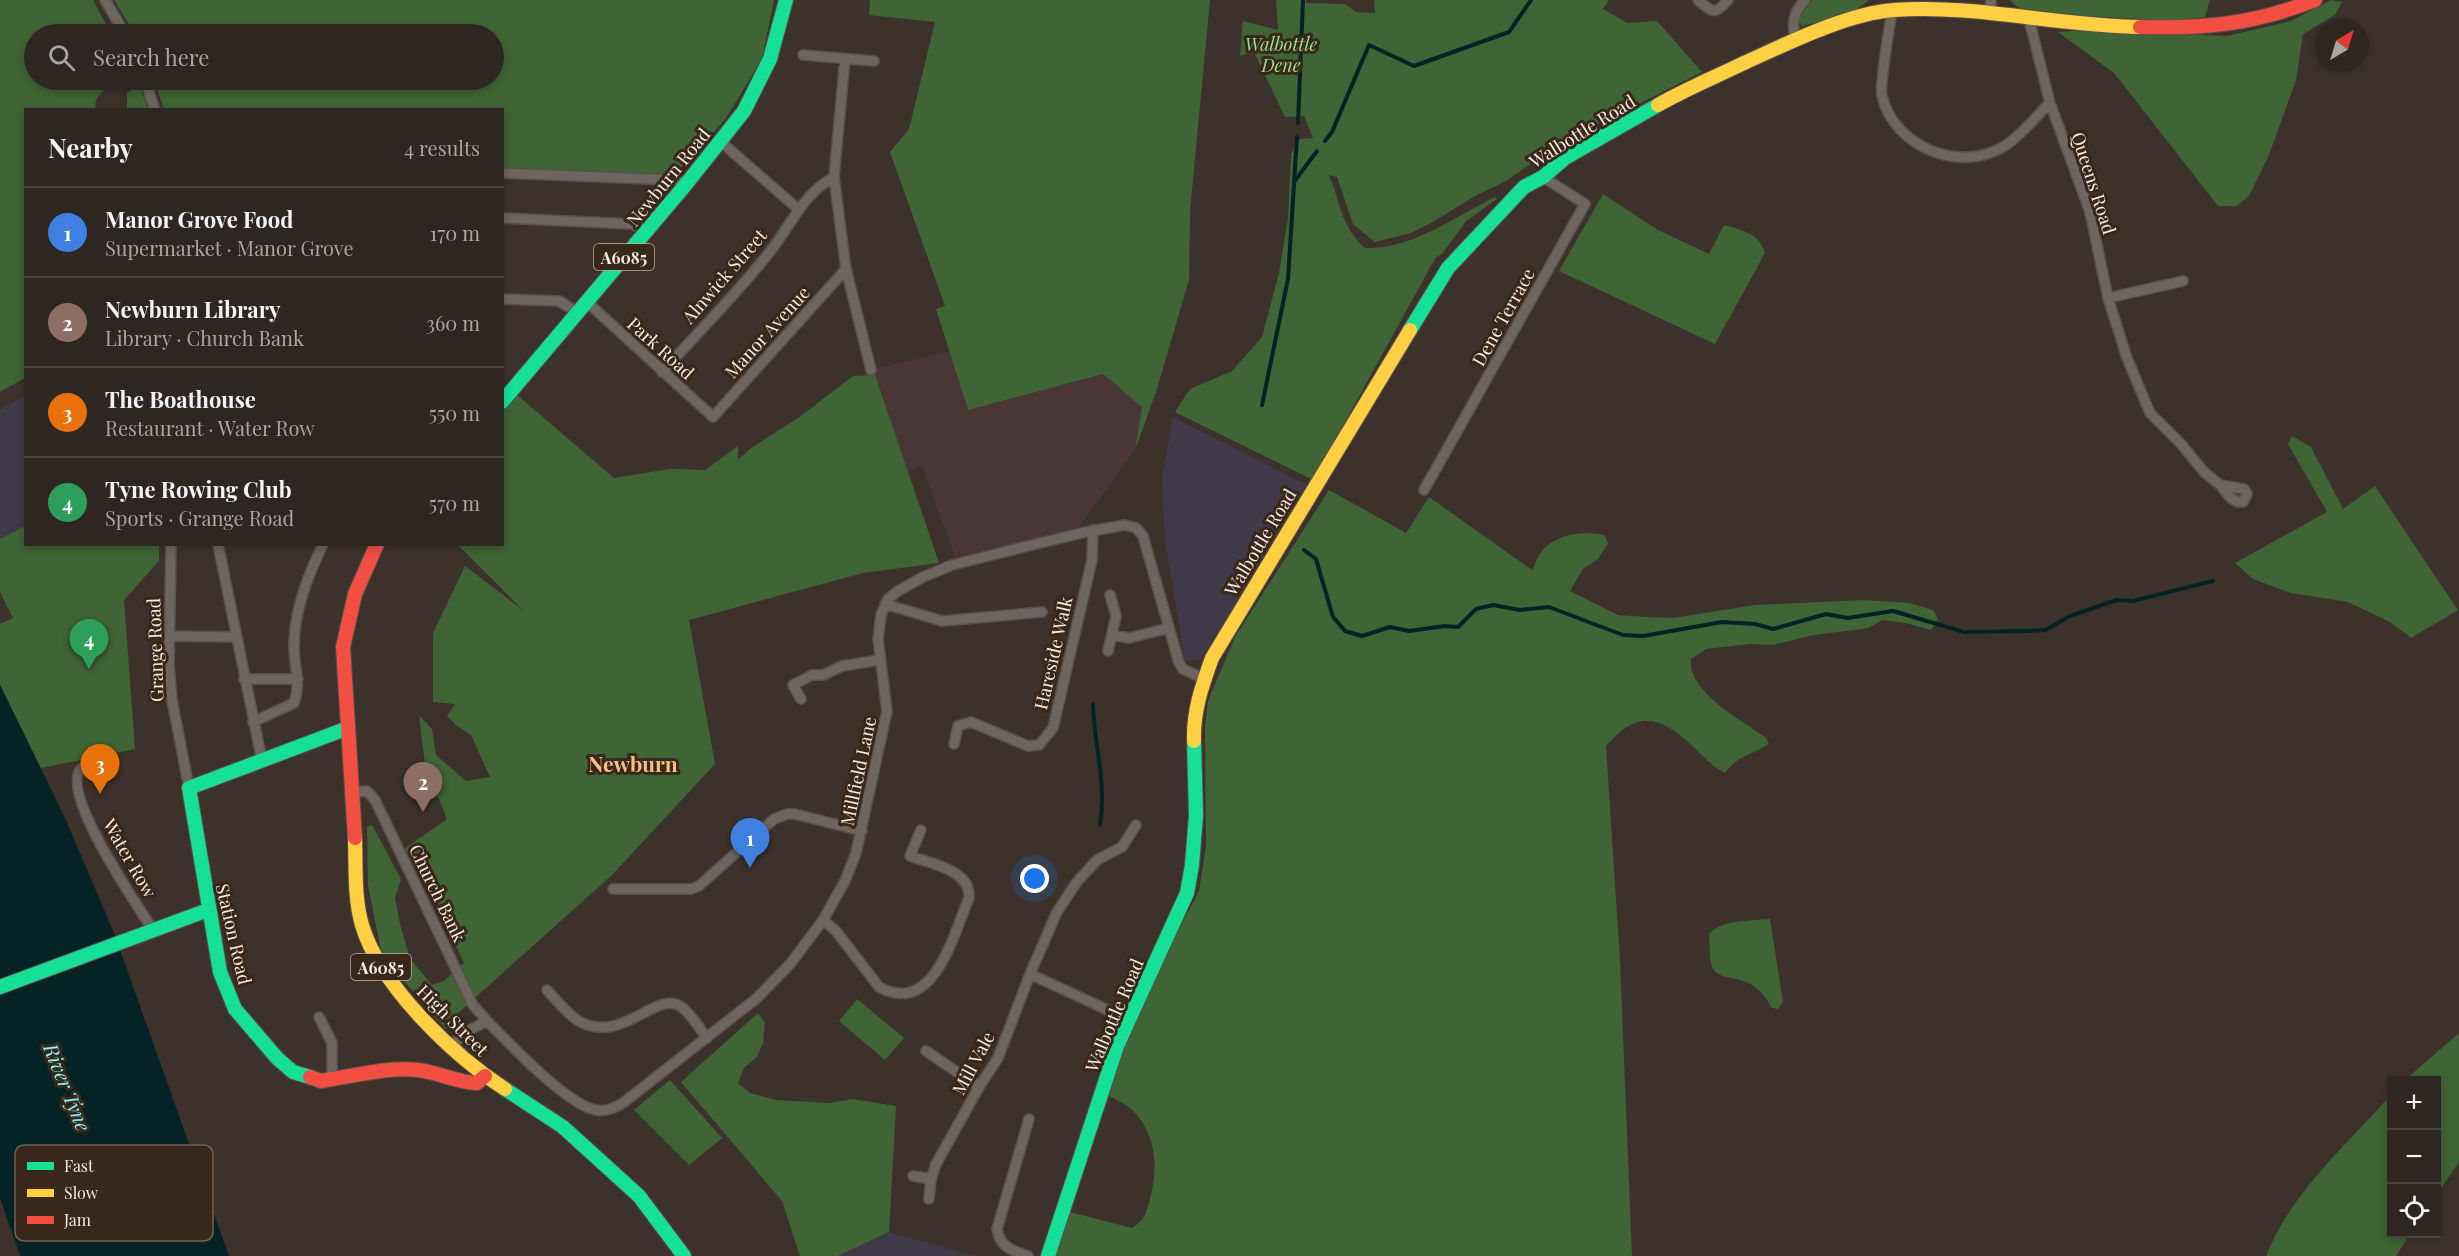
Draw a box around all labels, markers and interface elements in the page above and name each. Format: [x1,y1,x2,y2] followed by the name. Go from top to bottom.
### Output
[2315,18,2369,72] north arrow
[24,24,504,90] search box
[1245,32,1317,77] park label: Walbottle Dene
[45,41,78,74] icon: search
[93,42,209,72] text: Search here
[1523,88,1640,174] street label: Walbottle Road
[621,122,715,231] street label: Newburn Road
[2066,129,2122,238] street label: Queens Road
[48,130,133,165] text: Nearby
[404,134,480,161] text: 4 results
[105,204,293,234] text: Manor Grove Food
[64,219,71,246] text: 1
[430,219,480,246] text: 170 m
[676,223,772,329] street label: Alnwick Street
[105,234,354,261] text: Supermarket · Manor Grove
[594,244,654,270] road number: A6085
[1466,264,1540,370] street label: Dene Terrace
[719,281,815,383] street label: Manor Avenue
[105,294,280,324] text: Newburn Library
[62,309,73,336] text: 2
[426,309,480,336] text: 360 m
[622,312,700,385] street label: Park Road
[105,324,304,351] text: Library · Church Bank
[105,384,256,414] text: The Boathouse
[63,399,72,426] text: 3
[429,399,480,426] text: 550 m
[105,414,315,441] text: Restaurant · Water Row
[105,474,292,504] text: Tyne Rowing Club
[1218,483,1302,601] street label: Walbottle Road
[62,489,73,516] text: 4
[429,489,480,516] text: 570 m
[105,504,294,531] text: Sports · Grange Road
[1028,594,1078,712] street label: Hareside Walk
[141,597,169,702] street label: Grange Road
[70,620,109,669] pin: 4
[835,714,881,828] street label: Millfield Lane
[80,744,120,794] pin: 3
[588,749,678,777] district label: Newburn
[404,762,442,812] pin: 2
[97,813,162,902] street label: Water Row
[730,818,770,868] pin: 1
[404,840,472,946] street label: Church Bank
[1020,864,1049,893] your location
[211,881,257,987] street label: Station Road
[351,954,411,980] road number: A6085
[1079,954,1149,1076] street label: Walbottle Road
[412,979,494,1061] street label: High Street
[946,1027,1000,1099] street label: Mill Vale
[38,1038,98,1135] water label: River Tyne
[2387,1076,2441,1238] map controls
[2387,1076,2441,1130] button: +
[2387,1130,2441,1184] button: −
[15,1145,213,1241] legend
[64,1155,94,1176] text: Fast
[64,1182,99,1203] text: Slow
[2387,1184,2441,1238] button: locate
[63,1209,91,1230] text: Jam

